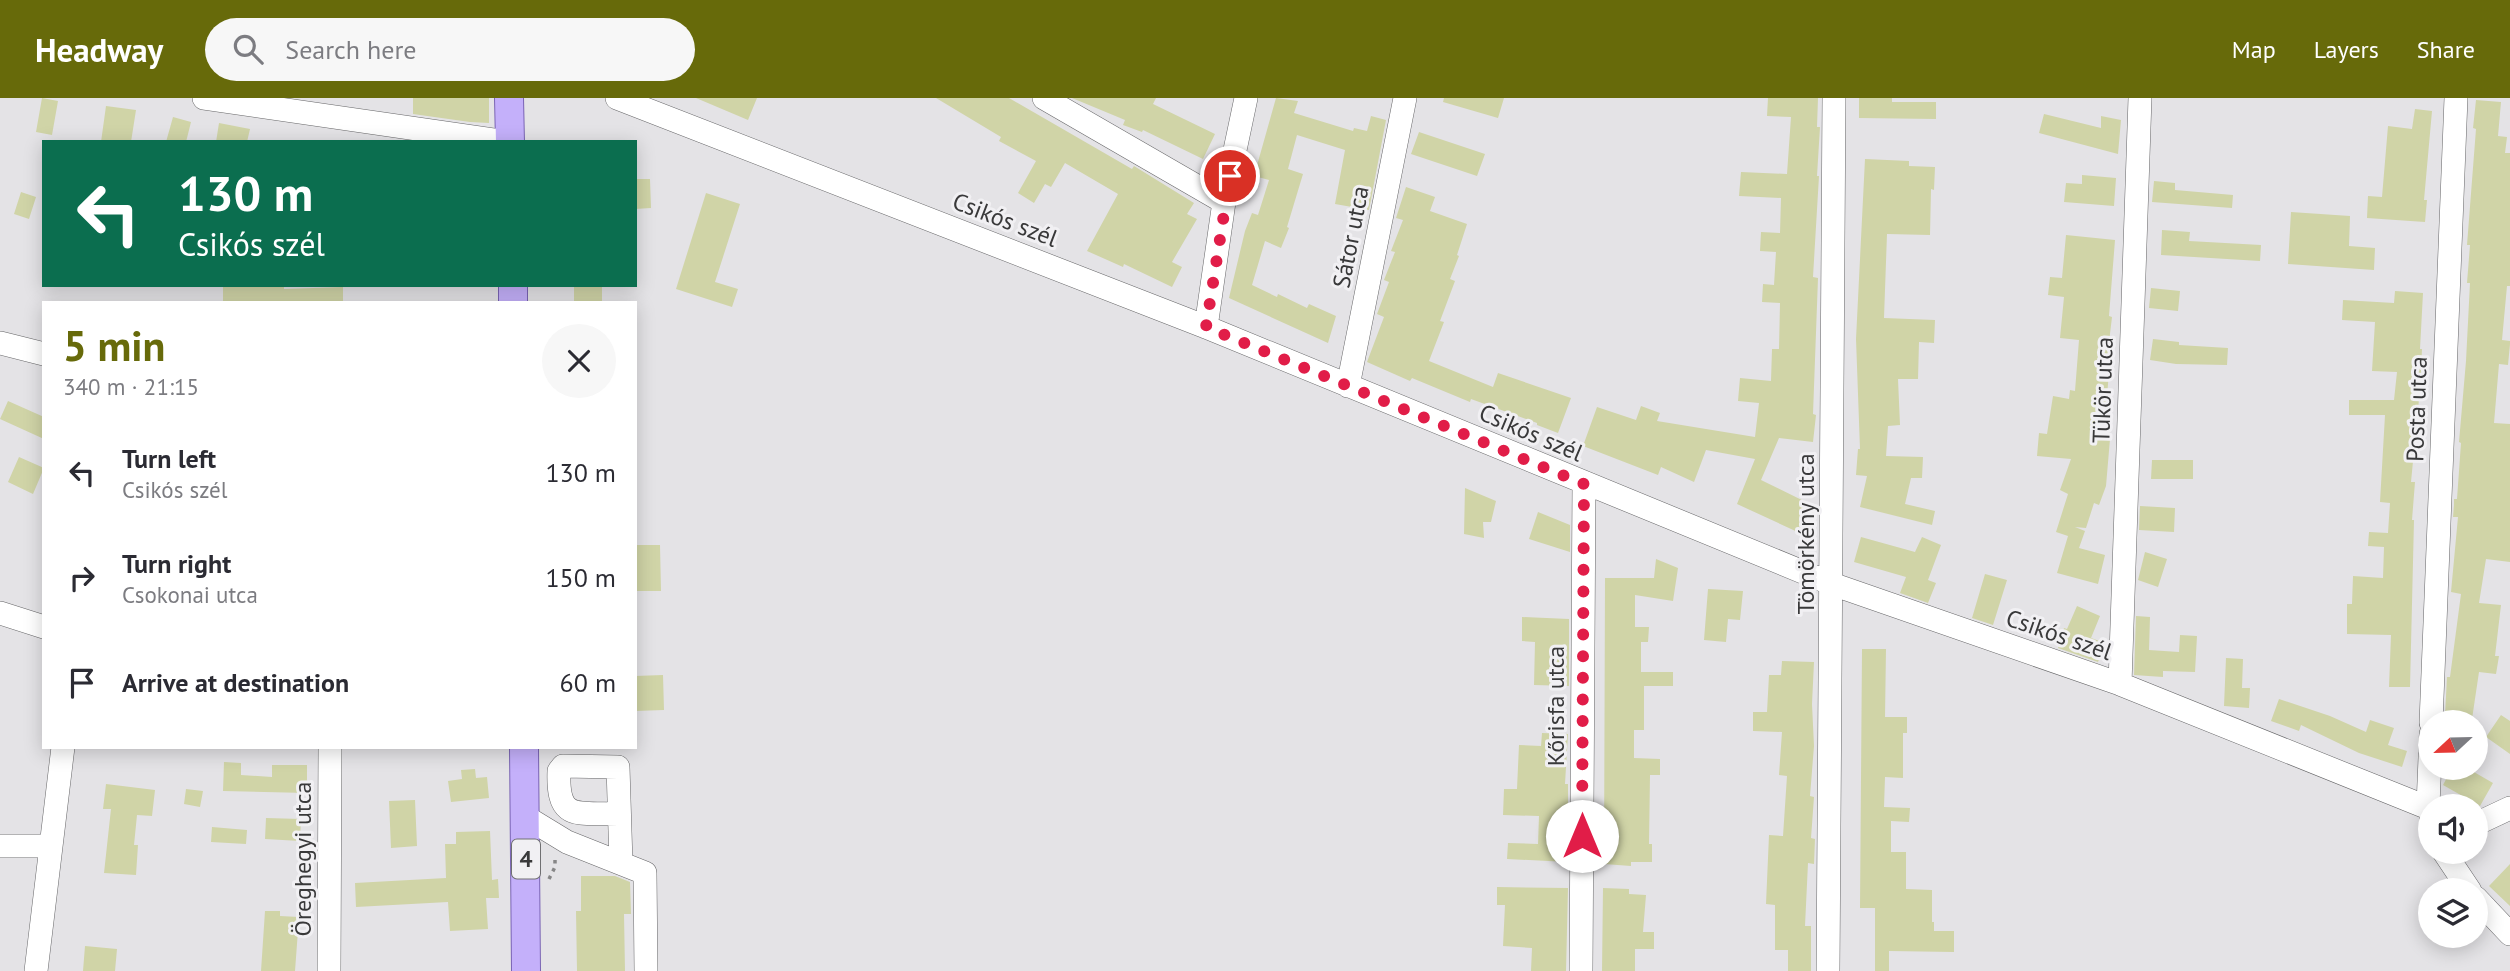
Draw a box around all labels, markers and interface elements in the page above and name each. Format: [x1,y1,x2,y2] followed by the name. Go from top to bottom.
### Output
[205,18,695,81] search box
[35,28,163,71] text: Headway
[229,30,267,68] icon: search
[285,33,416,66] text: Search here
[2232,34,2276,65] text: Map
[2314,34,2379,65] text: Layers
[2417,34,2475,65] text: Share
[1200,146,1260,206] pin
[1211,157,1249,195] icon: arrive
[178,161,313,225] text: 130 m
[63,168,154,259] icon: left
[1325,183,1376,291] street label: Sátor utca
[948,185,1062,254] street label: Csikós szél
[178,223,325,265] text: Csikós szél
[63,318,165,373] text: 5 min
[542,324,616,398] button: close
[2085,336,2120,444] street label: Tükör utca
[2399,356,2434,462] street label: Posta utca
[63,372,199,401] text: 340 m · 21:15
[1474,397,1588,468] street label: Csikós szél
[122,442,216,475] text: Turn left
[1790,453,1821,615] street label: Tömörkény utca
[63,454,101,492] icon: left
[545,456,616,489] text: 130 m
[122,475,227,504] text: Csikós szél
[122,547,231,580] text: Turn right
[63,559,101,597] icon: right
[545,561,616,594] text: 150 m
[122,580,258,609] text: Csokonai utca
[2002,602,2116,667] street label: Csikós szél
[1540,646,1571,766] street label: Kőrisfa utca
[63,664,101,702] icon: arrive
[122,666,349,699] text: Arrive at destination
[560,666,616,699] text: 60 m
[2418,710,2488,780] north arrow
[2418,710,2488,948] map controls
[287,782,318,936] street label: Öreghegyi utca
[2418,794,2488,864] button: sound
[1545,799,1619,873] position arrow
[512,839,540,878] road number: 4
[2418,878,2488,948] button: layers

